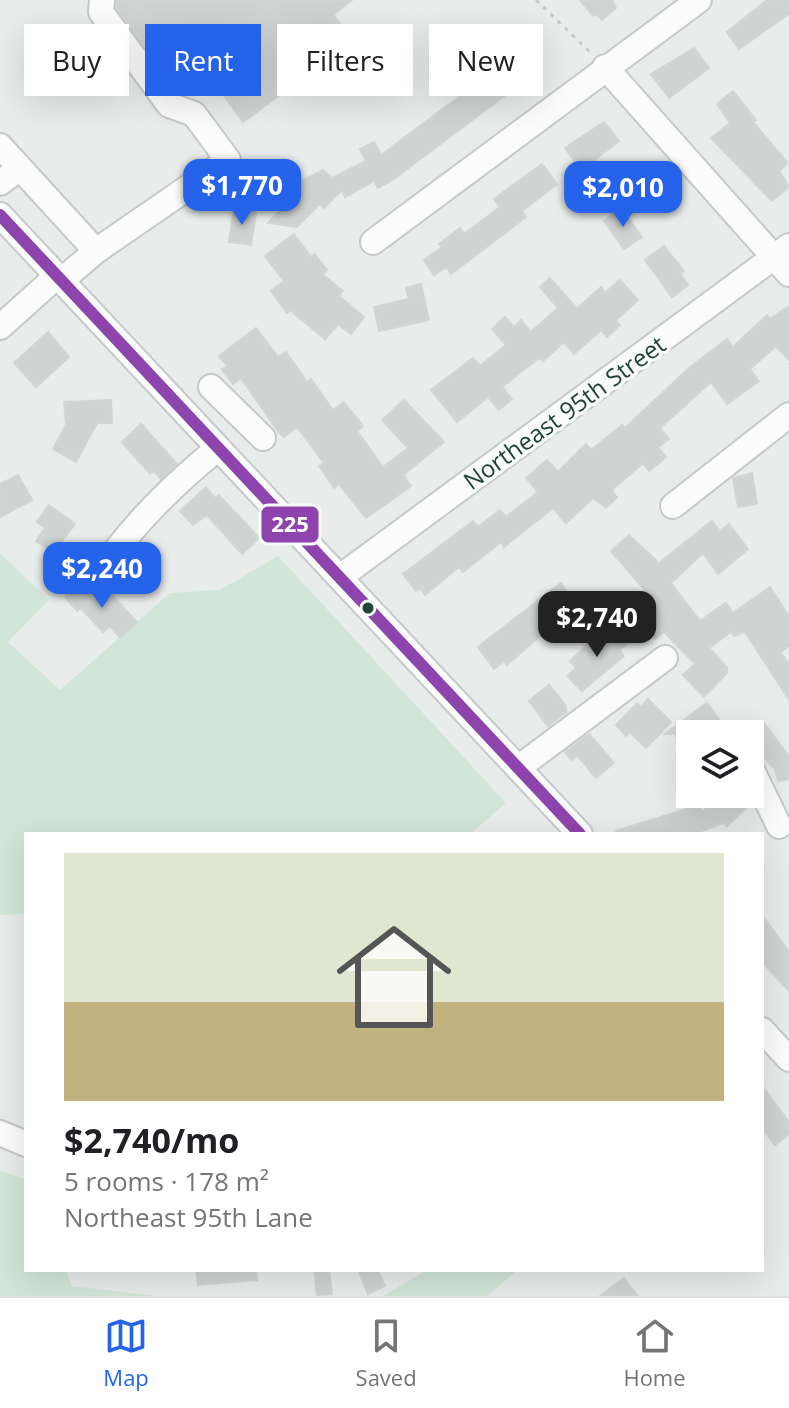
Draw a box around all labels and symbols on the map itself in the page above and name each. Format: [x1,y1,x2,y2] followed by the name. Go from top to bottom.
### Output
[177,159,307,227] pin: $1,770
[558,161,688,229] pin: $2,010
[456,327,672,497] street label: Northeast 95th Street
[260,505,320,544] line badge: 225
[271,508,309,538] text: 225
[37,542,167,610] pin: $2,240
[532,591,662,659] pin: $2,740
[360,600,376,616] unlabelled marker

